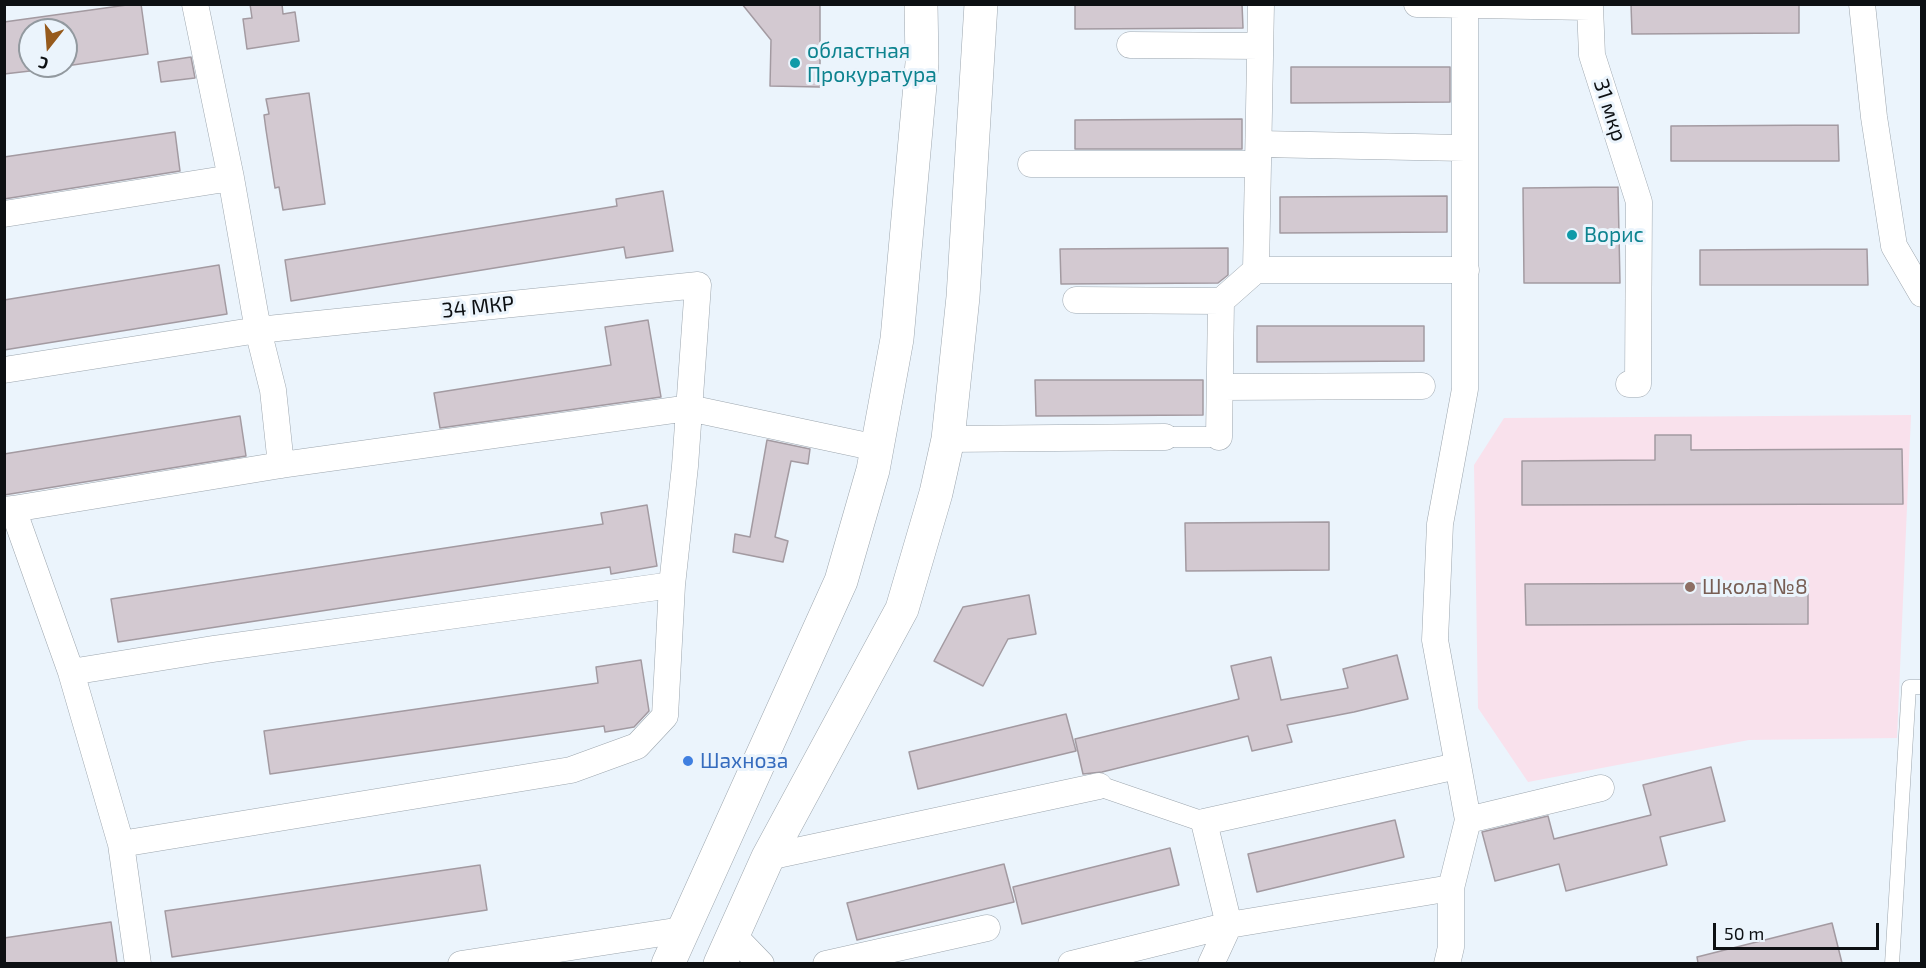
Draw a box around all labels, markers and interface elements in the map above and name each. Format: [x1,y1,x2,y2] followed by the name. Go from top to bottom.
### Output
[18,18,78,78] north arrow
[807,38,937,88] place label: областная Прокуратура
[36,53,50,74] text: С
[788,56,802,70] marker: областная Прокуратура
[1588,76,1632,144] street label: 31 мкр
[1584,222,1644,248] place label: Ворис
[1565,228,1579,242] marker: Ворис
[441,291,515,323] street label: 34 МКР
[1702,574,1808,600] place label: Школа №8
[1683,580,1697,594] marker: Школа №8
[700,748,788,774] place label: Шахноза
[681,754,695,768] marker: Шахноза
[1716,911,1882,949] scale bar
[1724,922,1764,944] text: 50 m

